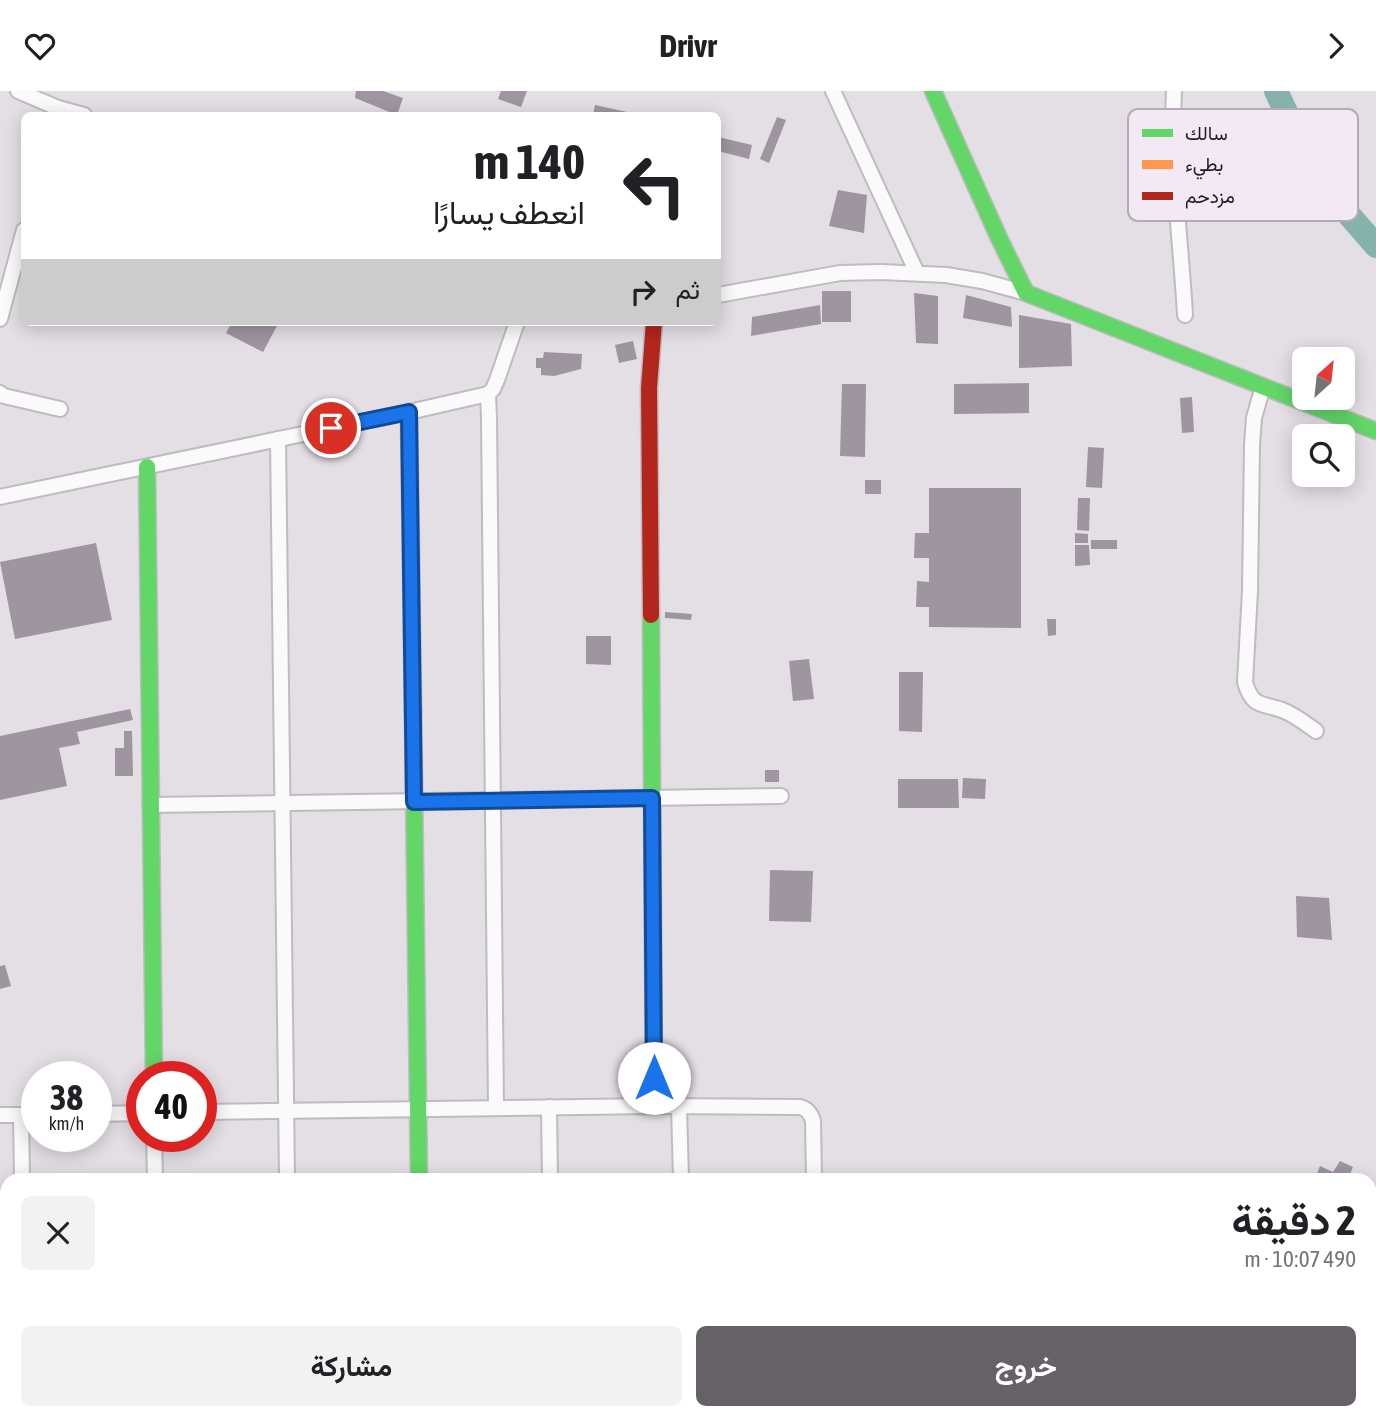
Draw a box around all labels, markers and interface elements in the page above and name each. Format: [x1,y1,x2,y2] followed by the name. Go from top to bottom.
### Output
[21,27,59,65] icon: heart
[659,27,717,64] text: Drivr
[1317,27,1355,65] icon: forward
[1128,109,1358,221] legend
[1185,122,1228,144] text: سالك
[474,133,585,189] text: 140 m
[609,140,700,231] icon: left
[1185,153,1223,180] text: بطيء
[1185,185,1235,209] text: مزدحم
[433,194,585,231] text: انعطف يسارًا
[624,273,662,311] icon: right
[676,275,700,305] text: ثم
[1292,347,1354,409] north arrow
[1292,347,1355,487] map controls
[301,398,361,458] pin
[312,409,350,447] icon: arrive
[1292,424,1355,487] button: search
[617,1041,691,1115] position arrow
[126,1061,217,1152] speed limit sign: 40
[50,1077,83,1117] text: 38
[49,1113,84,1134] text: km/h
[21,1196,95,1270] button: close
[1231,1196,1356,1244] text: 2 دقيقة
[1244,1246,1356,1272] text: 490 m · 10:07
[21,1326,682,1406] button: مشاركة
[696,1326,1356,1406] button: خروج

